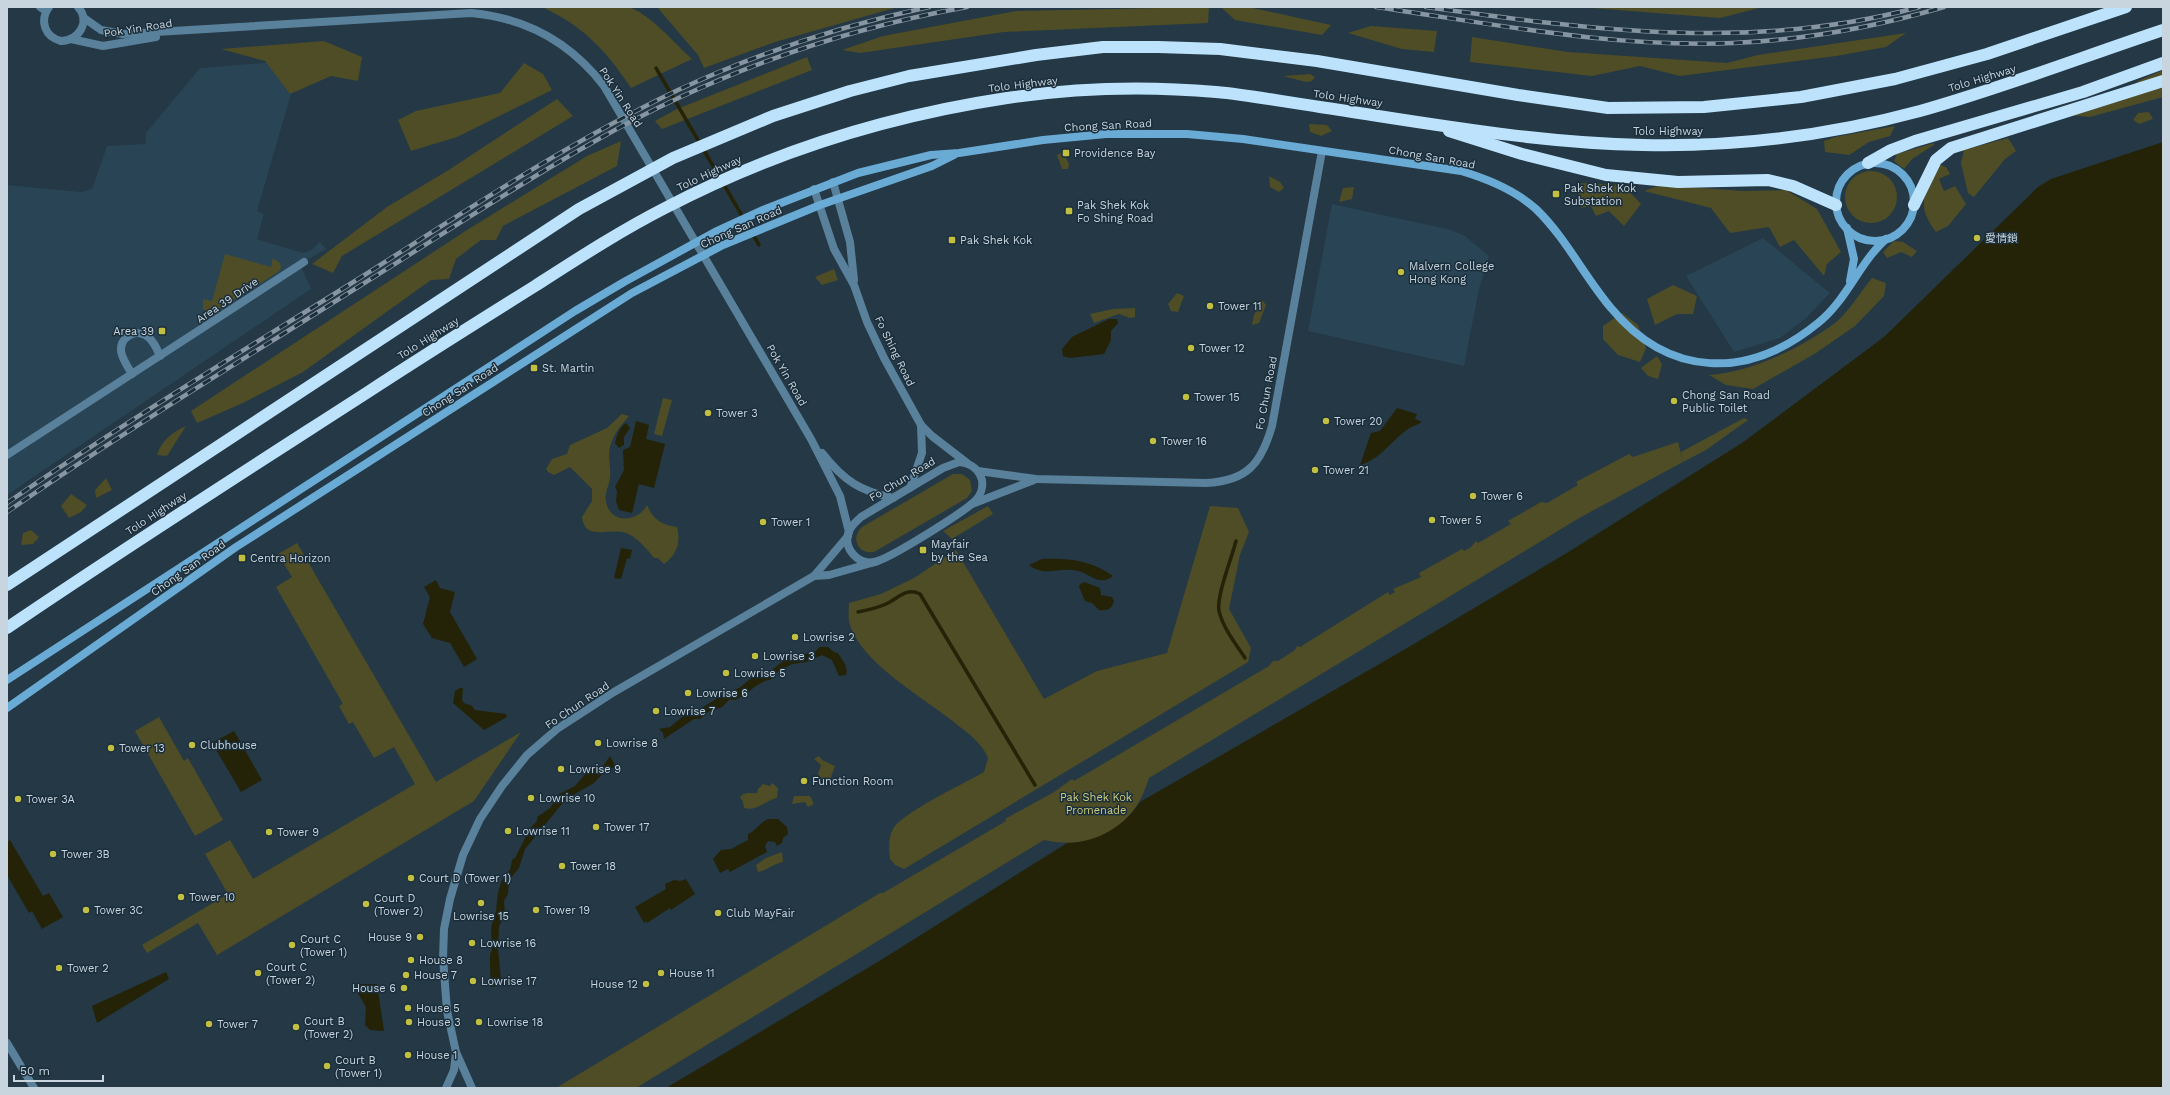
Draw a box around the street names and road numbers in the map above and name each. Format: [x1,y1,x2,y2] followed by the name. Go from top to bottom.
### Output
[103,17,173,40] street label: Pok Yin Road
[1947,62,2018,95] street label: Tolo Highway
[596,65,645,130] street label: Pok Yin Road
[988,74,1059,95] street label: Tolo Highway
[1312,87,1384,110] street label: Tolo Highway
[1064,117,1152,134] street label: Chong San Road
[1633,125,1703,138] street label: Tolo Highway
[1387,143,1476,172] street label: Chong San Road
[675,153,744,194] street label: Tolo Highway
[698,204,784,251] street label: Chong San Road
[194,275,261,326] street label: Area 39 Drive
[395,314,462,362] street label: Tolo Highway
[872,314,917,388] street label: Fo Shing Road
[764,342,809,408] street label: Pok Yin Road
[1253,355,1280,431] street label: Fo Chun Road
[420,361,501,420] street label: Chong San Road
[867,455,938,504] street label: Fo Chun Road
[123,489,189,538] street label: Tolo Highway
[149,538,228,599] street label: Chong San Road
[543,679,612,732] street label: Fo Chun Road

